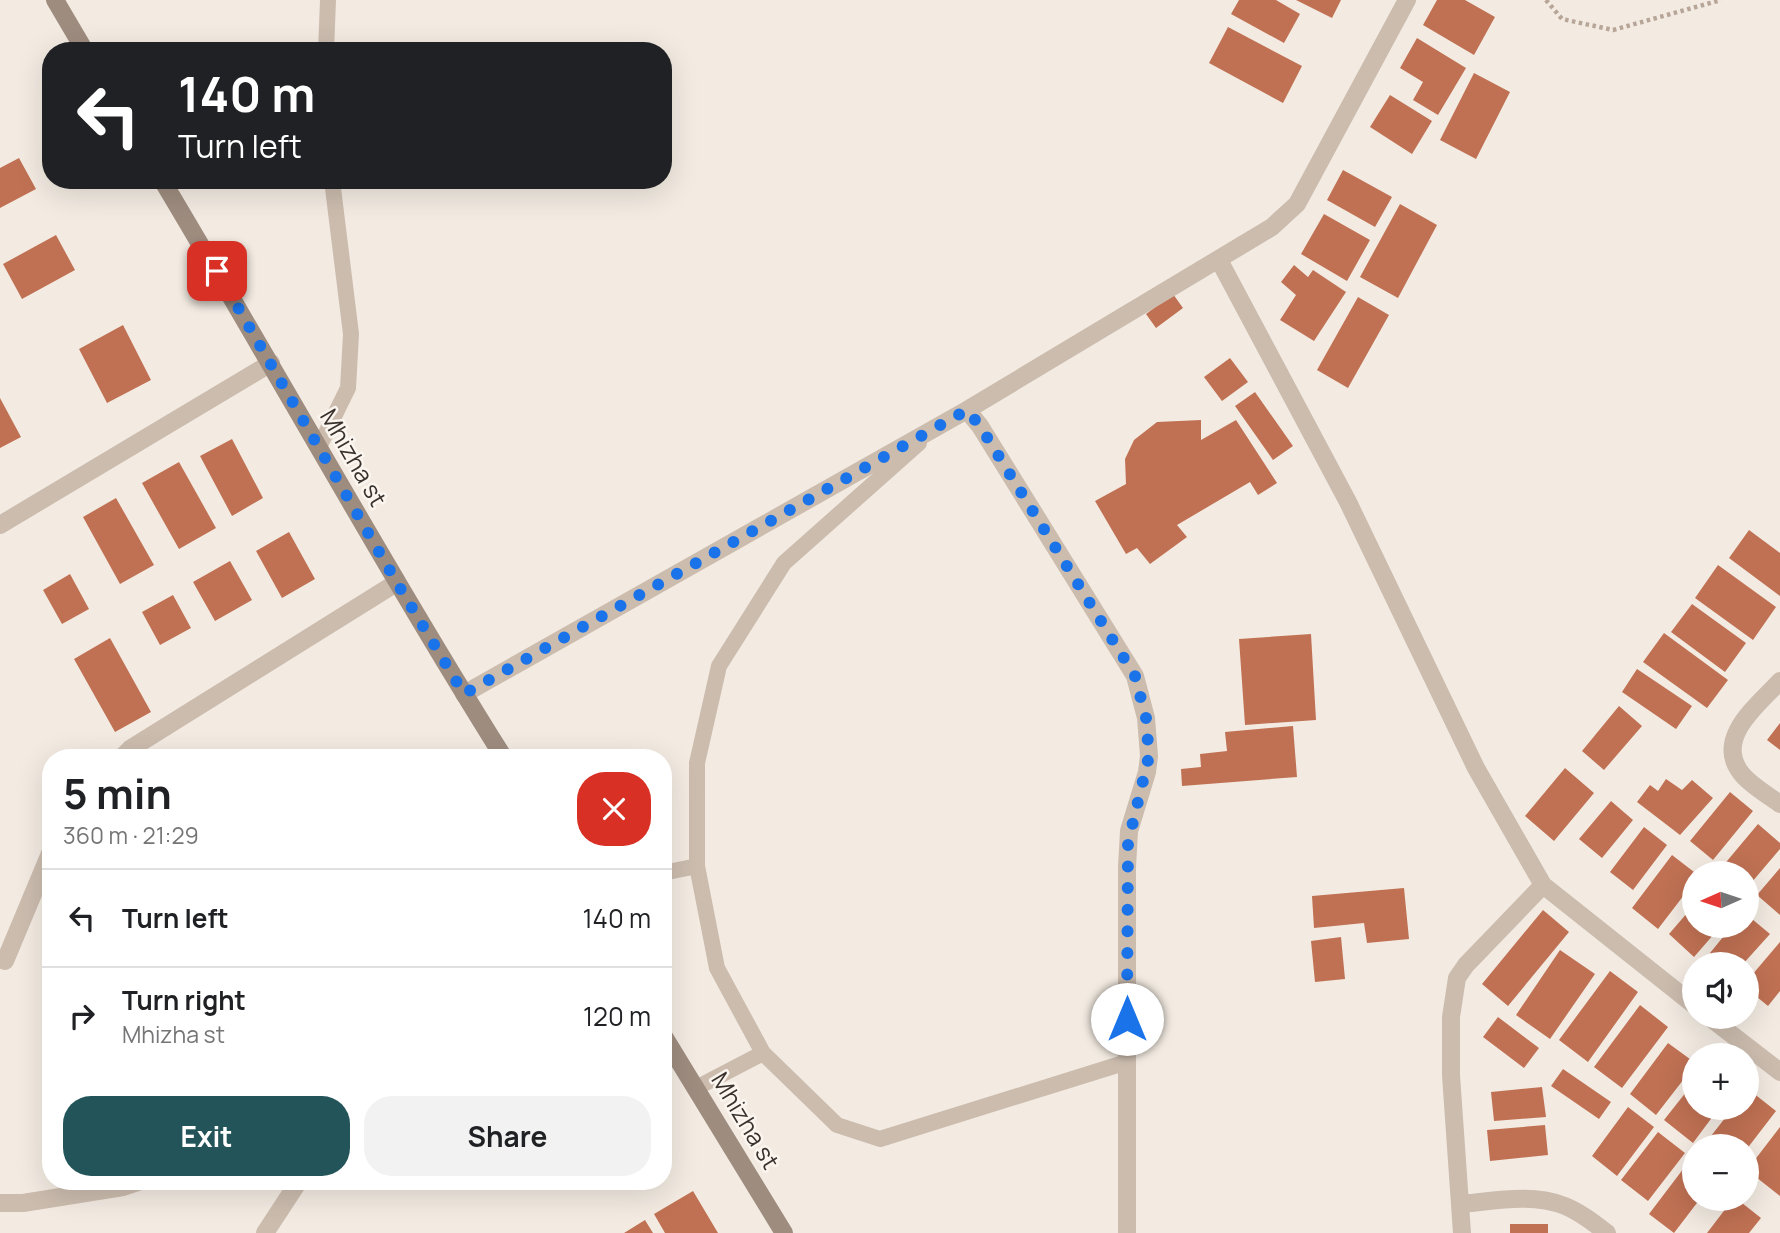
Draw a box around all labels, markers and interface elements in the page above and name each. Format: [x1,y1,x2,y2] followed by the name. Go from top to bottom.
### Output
[178,60,315,127] text: 140 m
[63,70,154,161] icon: left
[178,124,302,168] text: Turn left
[187,241,247,301] pin
[198,252,236,290] icon: arrive
[313,403,395,512] street label: Mhizha st
[63,764,172,822] text: 5 min
[577,772,651,846] button: close
[63,819,199,851] text: 360 m · 21:29
[1682,861,1759,938] north arrow
[1682,861,1759,1211] map controls
[63,899,101,937] icon: left
[122,900,229,936] text: Turn left
[582,900,651,936] text: 140 m
[1682,952,1759,1029] button: sound
[122,982,246,1018] text: Turn right
[1090,982,1164,1056] position arrow
[63,997,101,1035] icon: right
[583,998,651,1034] text: 120 m
[122,1018,225,1050] text: Mhizha st
[1682,1043,1759,1120] button: +
[704,1066,788,1175] street label: Mhizha st
[63,1096,350,1176] button: Exit
[364,1096,651,1176] button: Share
[1682,1134,1759,1211] button: −

